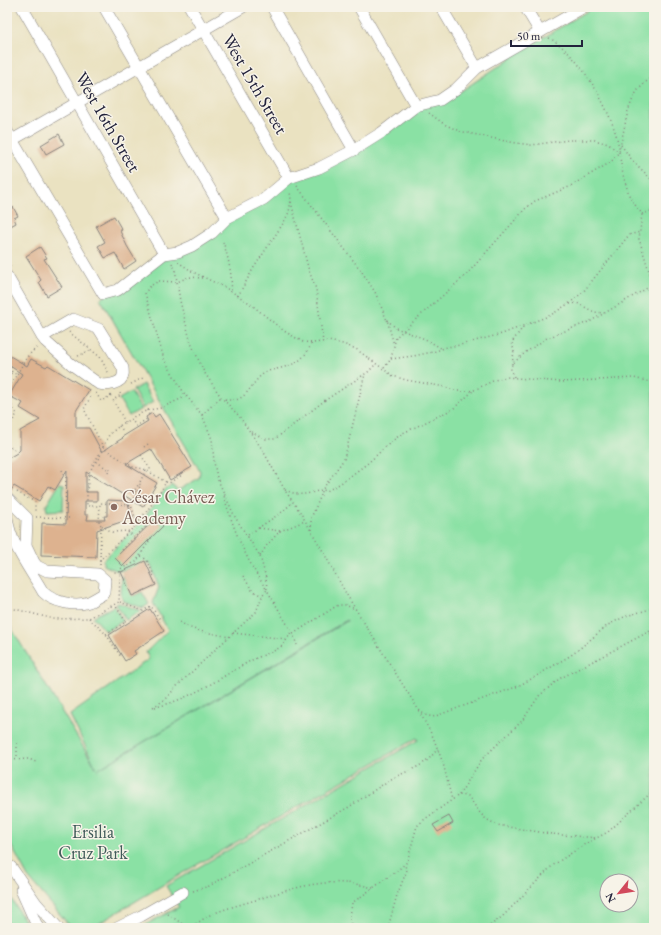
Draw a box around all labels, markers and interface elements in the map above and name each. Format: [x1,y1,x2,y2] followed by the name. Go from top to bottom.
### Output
[511,22,582,48] scale bar
[517,28,541,44] text: 50 m
[217,29,294,138] street label: West 15th Street
[70,67,147,176] street label: West 16th Street
[121,485,215,529] place label: César Chávez Academy
[109,502,119,512] marker: César Chávez Academy
[58,820,128,864] park label: Ersilia Cruz Park
[599,873,639,913] north arrow
[602,891,619,905] text: N

